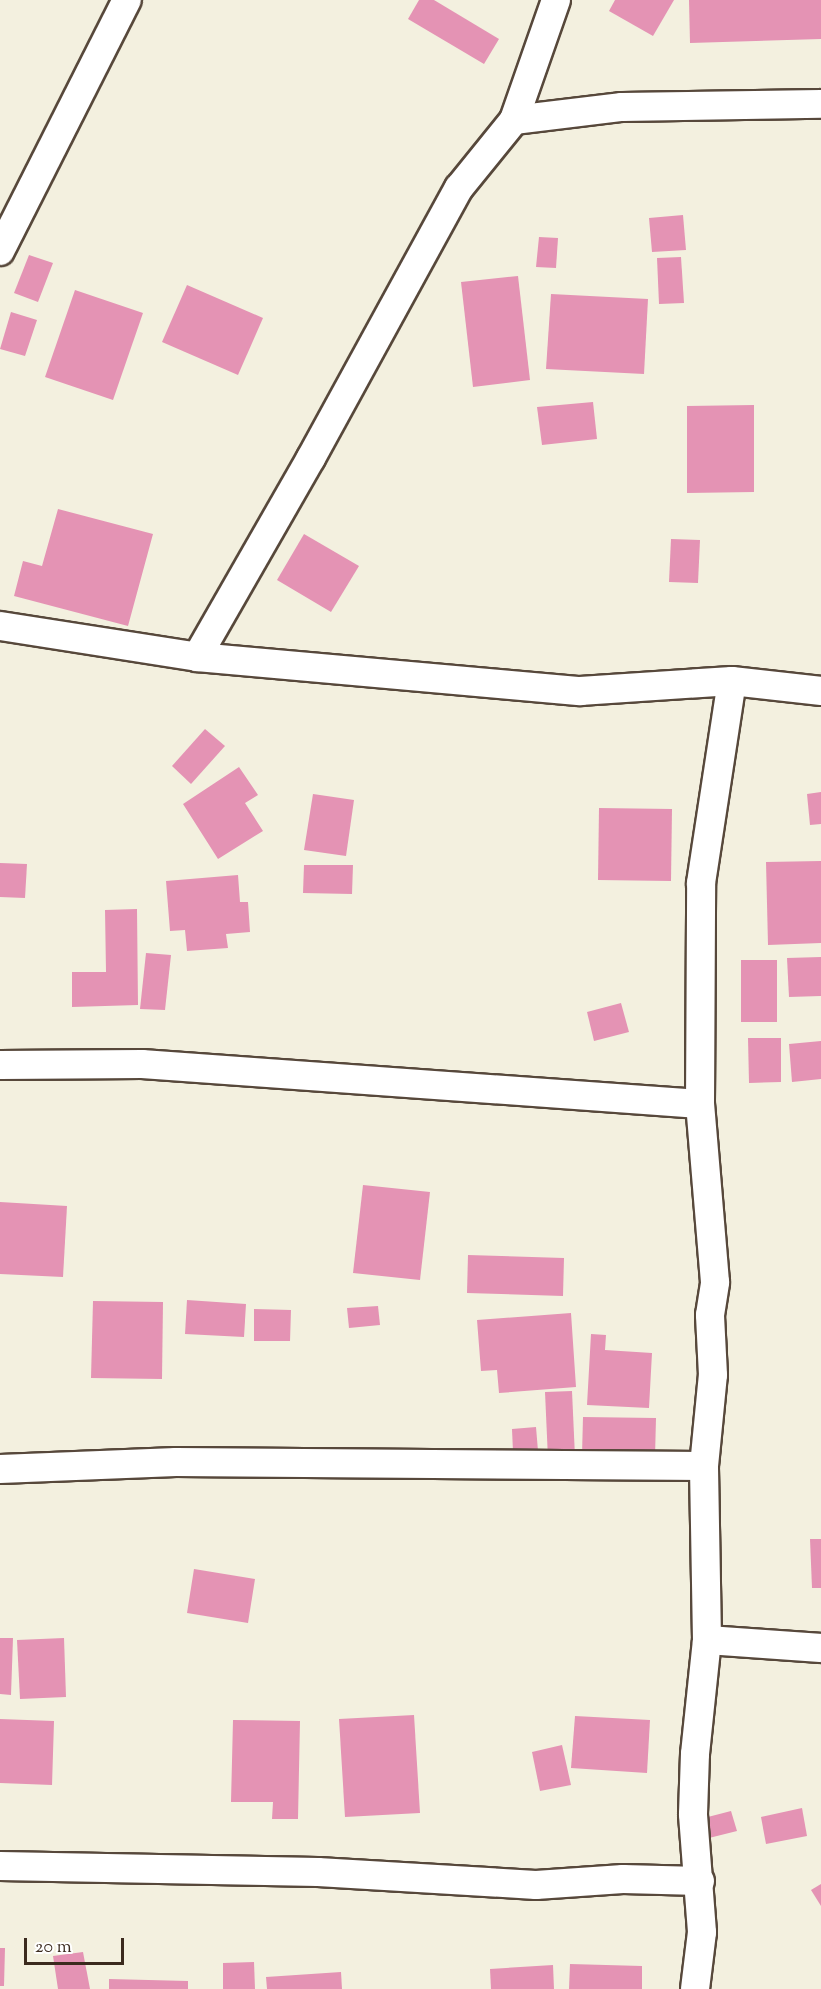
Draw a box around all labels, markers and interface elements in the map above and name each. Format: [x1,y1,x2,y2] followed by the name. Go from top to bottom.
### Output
[27,1926,128,1964] scale bar
[35,1935,72,1961] text: 20 m

